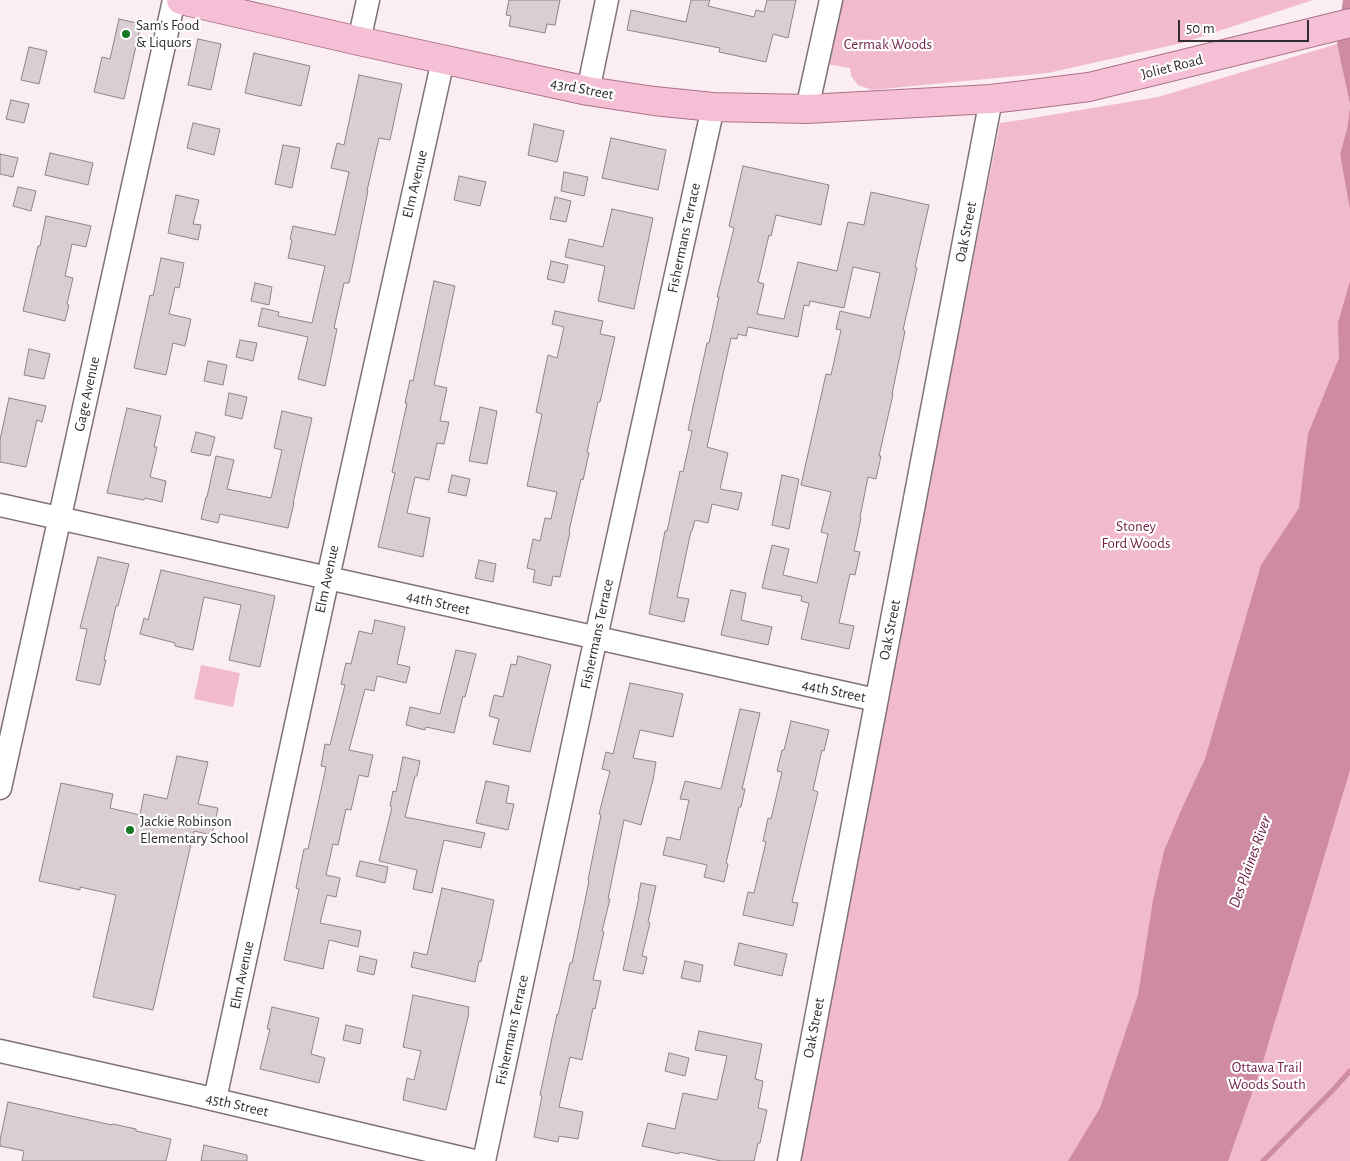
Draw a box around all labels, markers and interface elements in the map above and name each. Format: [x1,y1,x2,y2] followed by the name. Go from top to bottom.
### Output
[1180,10,1311,42] scale bar
[136,16,200,51] place label: Sam's Food & Liquors
[1186,21,1215,36] text: 50 m
[120,28,132,40] marker: Sam's Food & Liquors
[844,35,932,53] park label: Cermak Woods
[1139,51,1205,83] street label: Joliet Road
[549,74,615,104] street label: 43rd Street
[398,148,432,220] street label: Elm Avenue
[664,181,704,295] street label: Fishermans Terrace
[951,200,981,264] street label: Oak Street
[70,355,104,433] street label: Gage Avenue
[1101,517,1171,552] park label: Stoney Ford Woods
[311,543,343,615] street label: Elm Avenue
[577,577,617,691] street label: Fishermans Terrace
[404,587,472,619] street label: 44th Street
[875,598,905,662] street label: Oak Street
[800,675,868,707] street label: 44th Street
[140,812,249,847] place label: Jackie Robinson Elementary School
[1225,814,1275,910] water label: Des Plaines River
[124,824,136,836] marker: Jackie Robinson Elementary School
[226,939,258,1011] street label: Elm Avenue
[492,973,532,1087] street label: Fishermans Terrace
[799,996,829,1060] street label: Oak Street
[1228,1058,1306,1093] park label: Ottawa Trail Woods South
[204,1089,270,1121] street label: 45th Street

